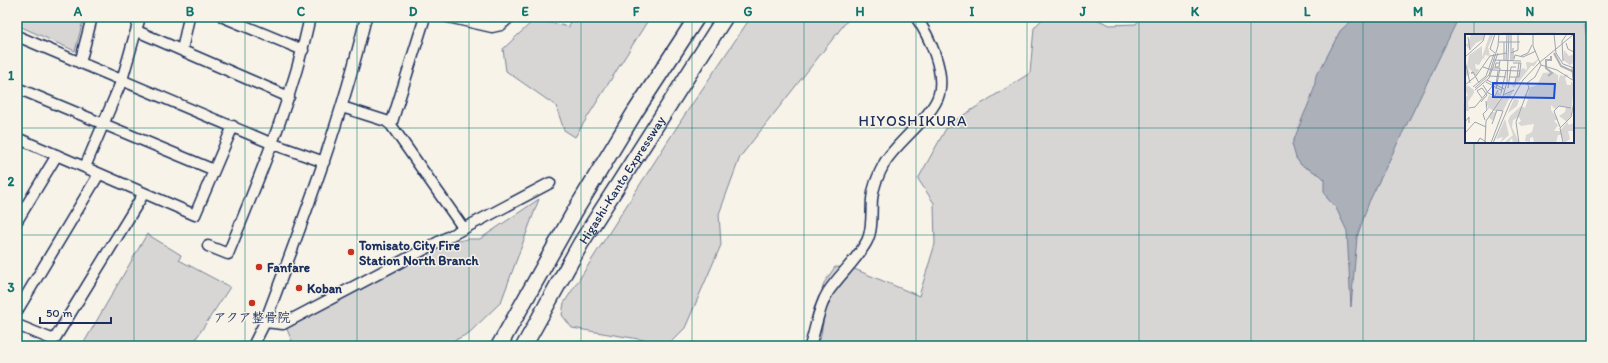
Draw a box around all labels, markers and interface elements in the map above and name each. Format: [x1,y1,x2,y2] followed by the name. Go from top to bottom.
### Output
[73,4,83,19] text: A
[186,4,195,19] text: B
[297,4,306,19] text: C
[409,4,418,19] text: D
[521,4,529,19] text: E
[633,4,640,19] text: F
[744,4,753,19] text: G
[856,4,865,19] text: H
[970,4,975,19] text: I
[1079,4,1087,19] text: J
[1191,4,1200,19] text: K
[1304,4,1311,19] text: L
[1413,4,1423,19] text: M
[1526,4,1535,19] text: N
[1465,34,1574,143] inset map
[8,68,14,83] text: 1
[859,112,967,130] district label: HIYOSHIKURA
[576,113,668,247] street label: Higashi-Kanto Expressway
[8,174,15,189] text: 2
[358,238,480,268] place label: Tomisato City Fire Station North Branch
[346,247,356,257] marker: Tomisato City Fire Station North Branch
[267,260,310,275] place label: Fanfare
[254,262,264,272] marker: Fanfare
[7,280,15,295] text: 3
[307,281,343,296] place label: Koban
[294,283,304,293] marker: Koban
[247,298,257,308] marker: アクア整骨院
[40,299,111,325] scale bar
[46,306,72,320] text: 50 m
[213,310,291,325] place label: アクア整骨院

